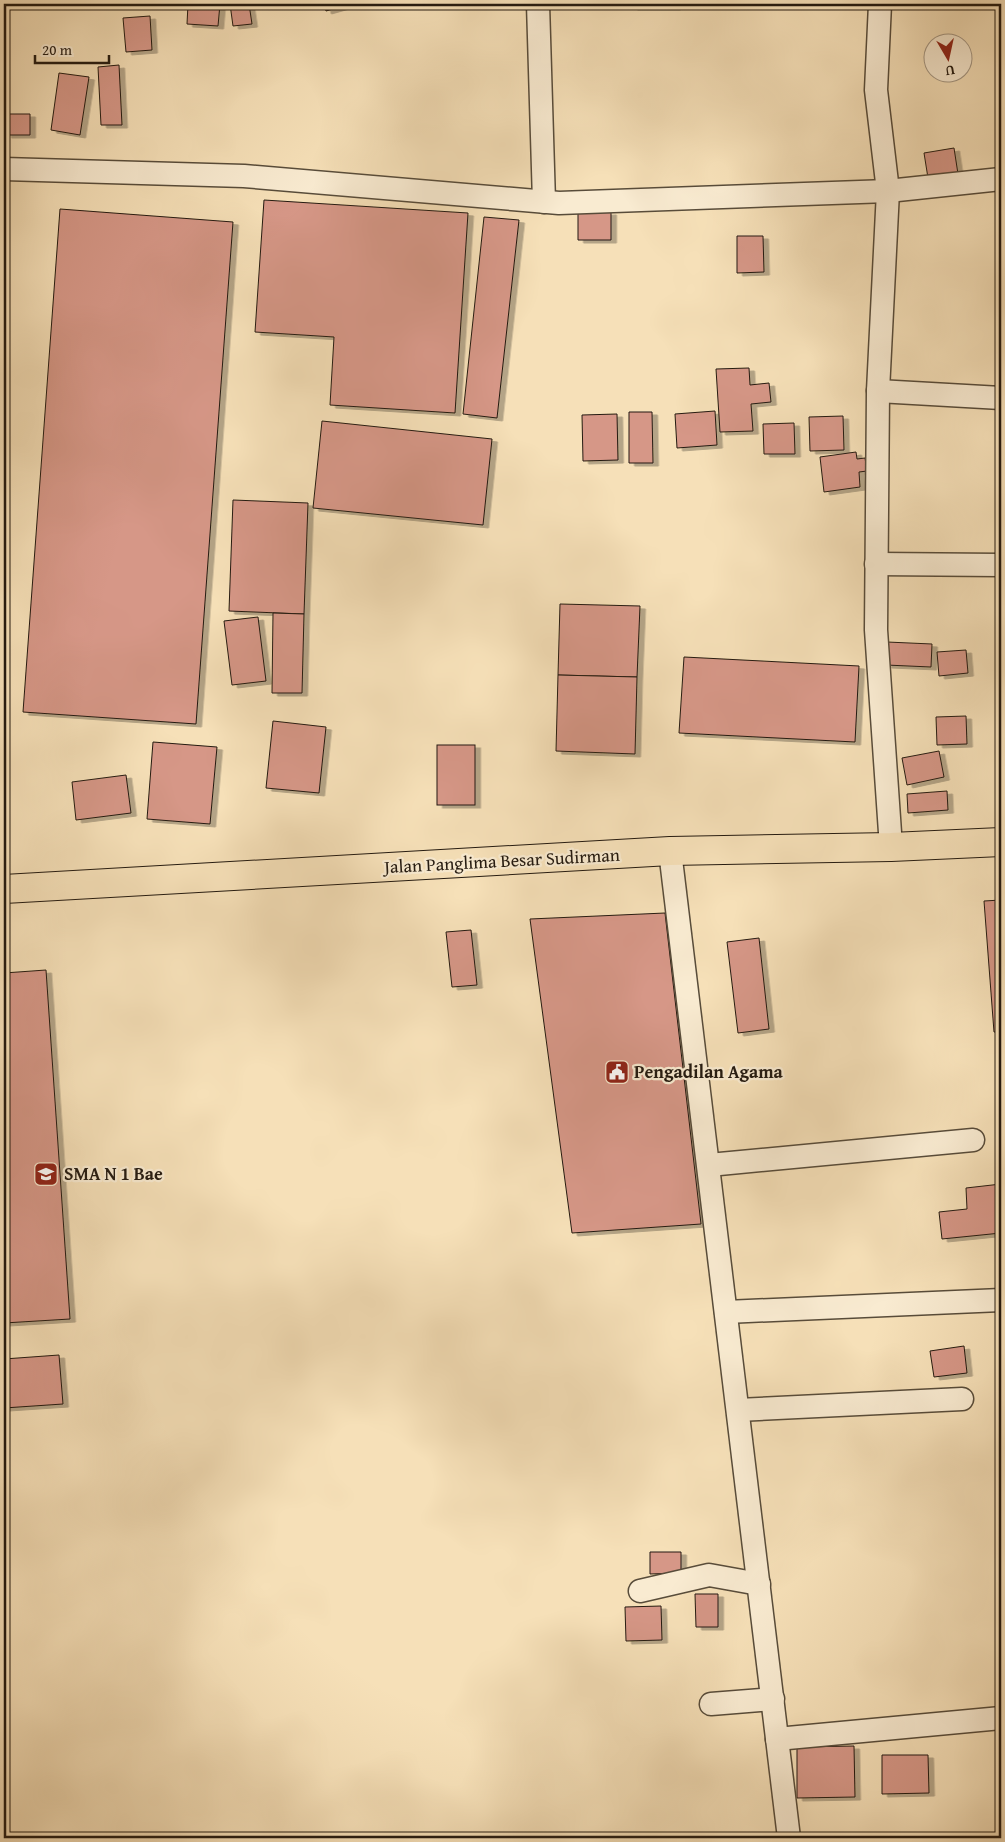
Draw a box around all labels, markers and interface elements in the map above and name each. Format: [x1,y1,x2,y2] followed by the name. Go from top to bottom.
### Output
[35,32,109,64] scale bar
[922,32,972,82] north arrow
[42,39,73,60] text: 20 m
[943,60,956,82] text: U
[381,841,620,880] street label: Jalan Panglima Besar Sudirman
[634,1058,784,1085] place label: Pengadilan Agama
[604,1059,630,1085] public building icon: Pengadilan Agama
[64,1160,163,1187] place label: SMA N 1 Bae
[33,1161,59,1187] school or university icon: SMA N 1 Bae

